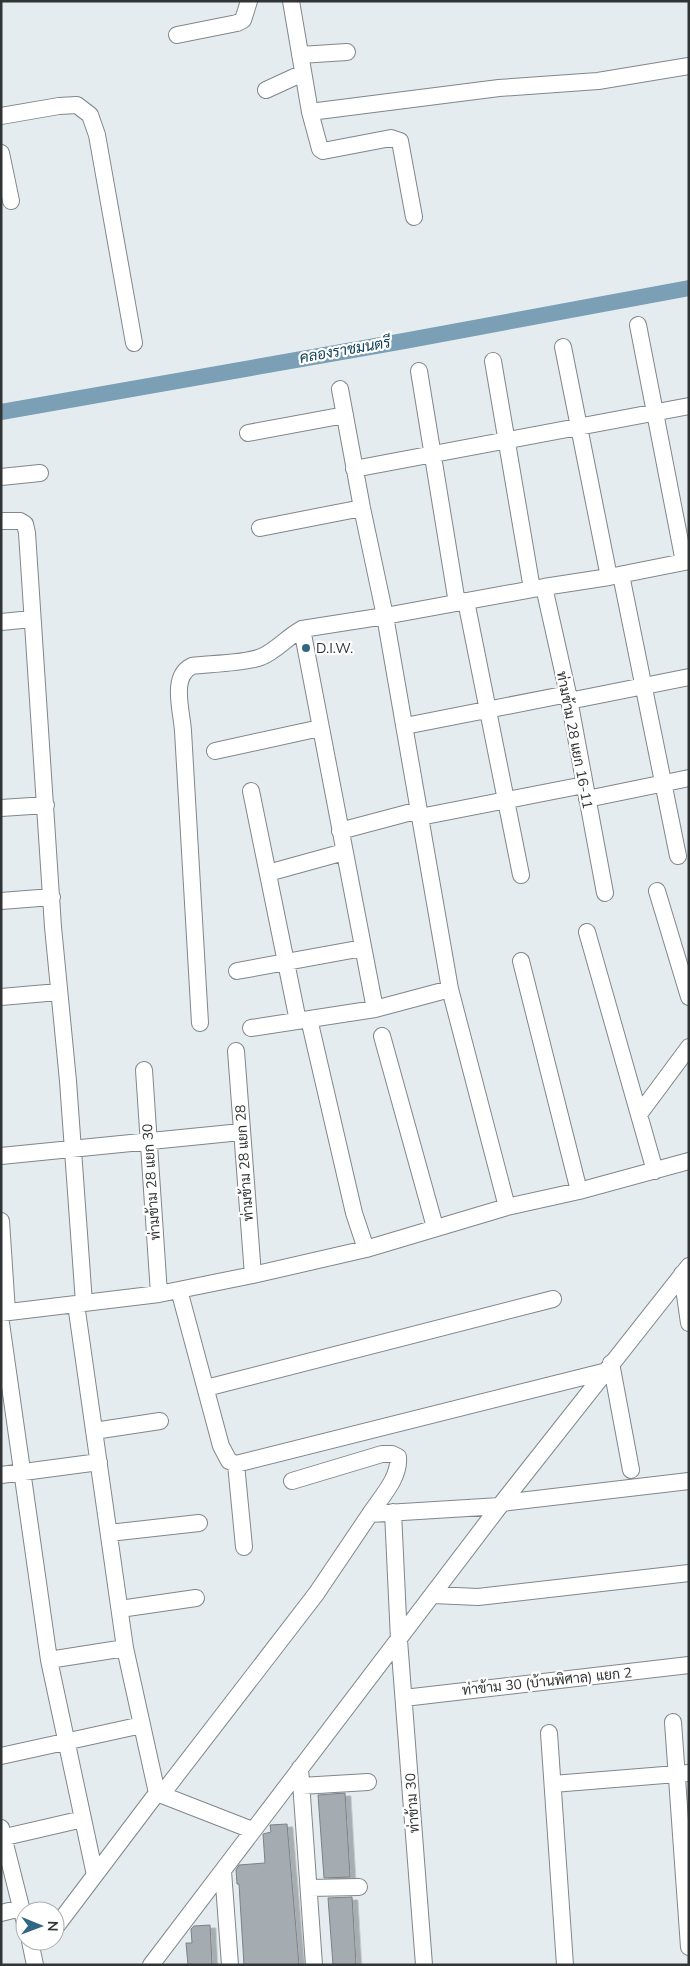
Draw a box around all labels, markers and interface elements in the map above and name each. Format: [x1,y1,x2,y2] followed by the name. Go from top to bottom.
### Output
[298,332,393,367] water label: คลองราชมนตรี
[316,639,353,657] place label: D.I.W.
[300,642,312,654] marker: D.I.W.
[553,670,597,810] street label: ท่ามข้าม 28 แยก 16-11
[231,1104,257,1222] street label: ท่ามข้าม 28 แยก 28
[138,1123,164,1241] street label: ท่ามข้าม 28 แยก 30
[461,1663,633,1699] street label: ท่าข้าม 30 (บ้านพิศาล) แยก 2
[401,1772,423,1834] street label: ท่าข้าม 30
[15,1901,65,1951] north arrow
[44,1921,62,1932] text: N

